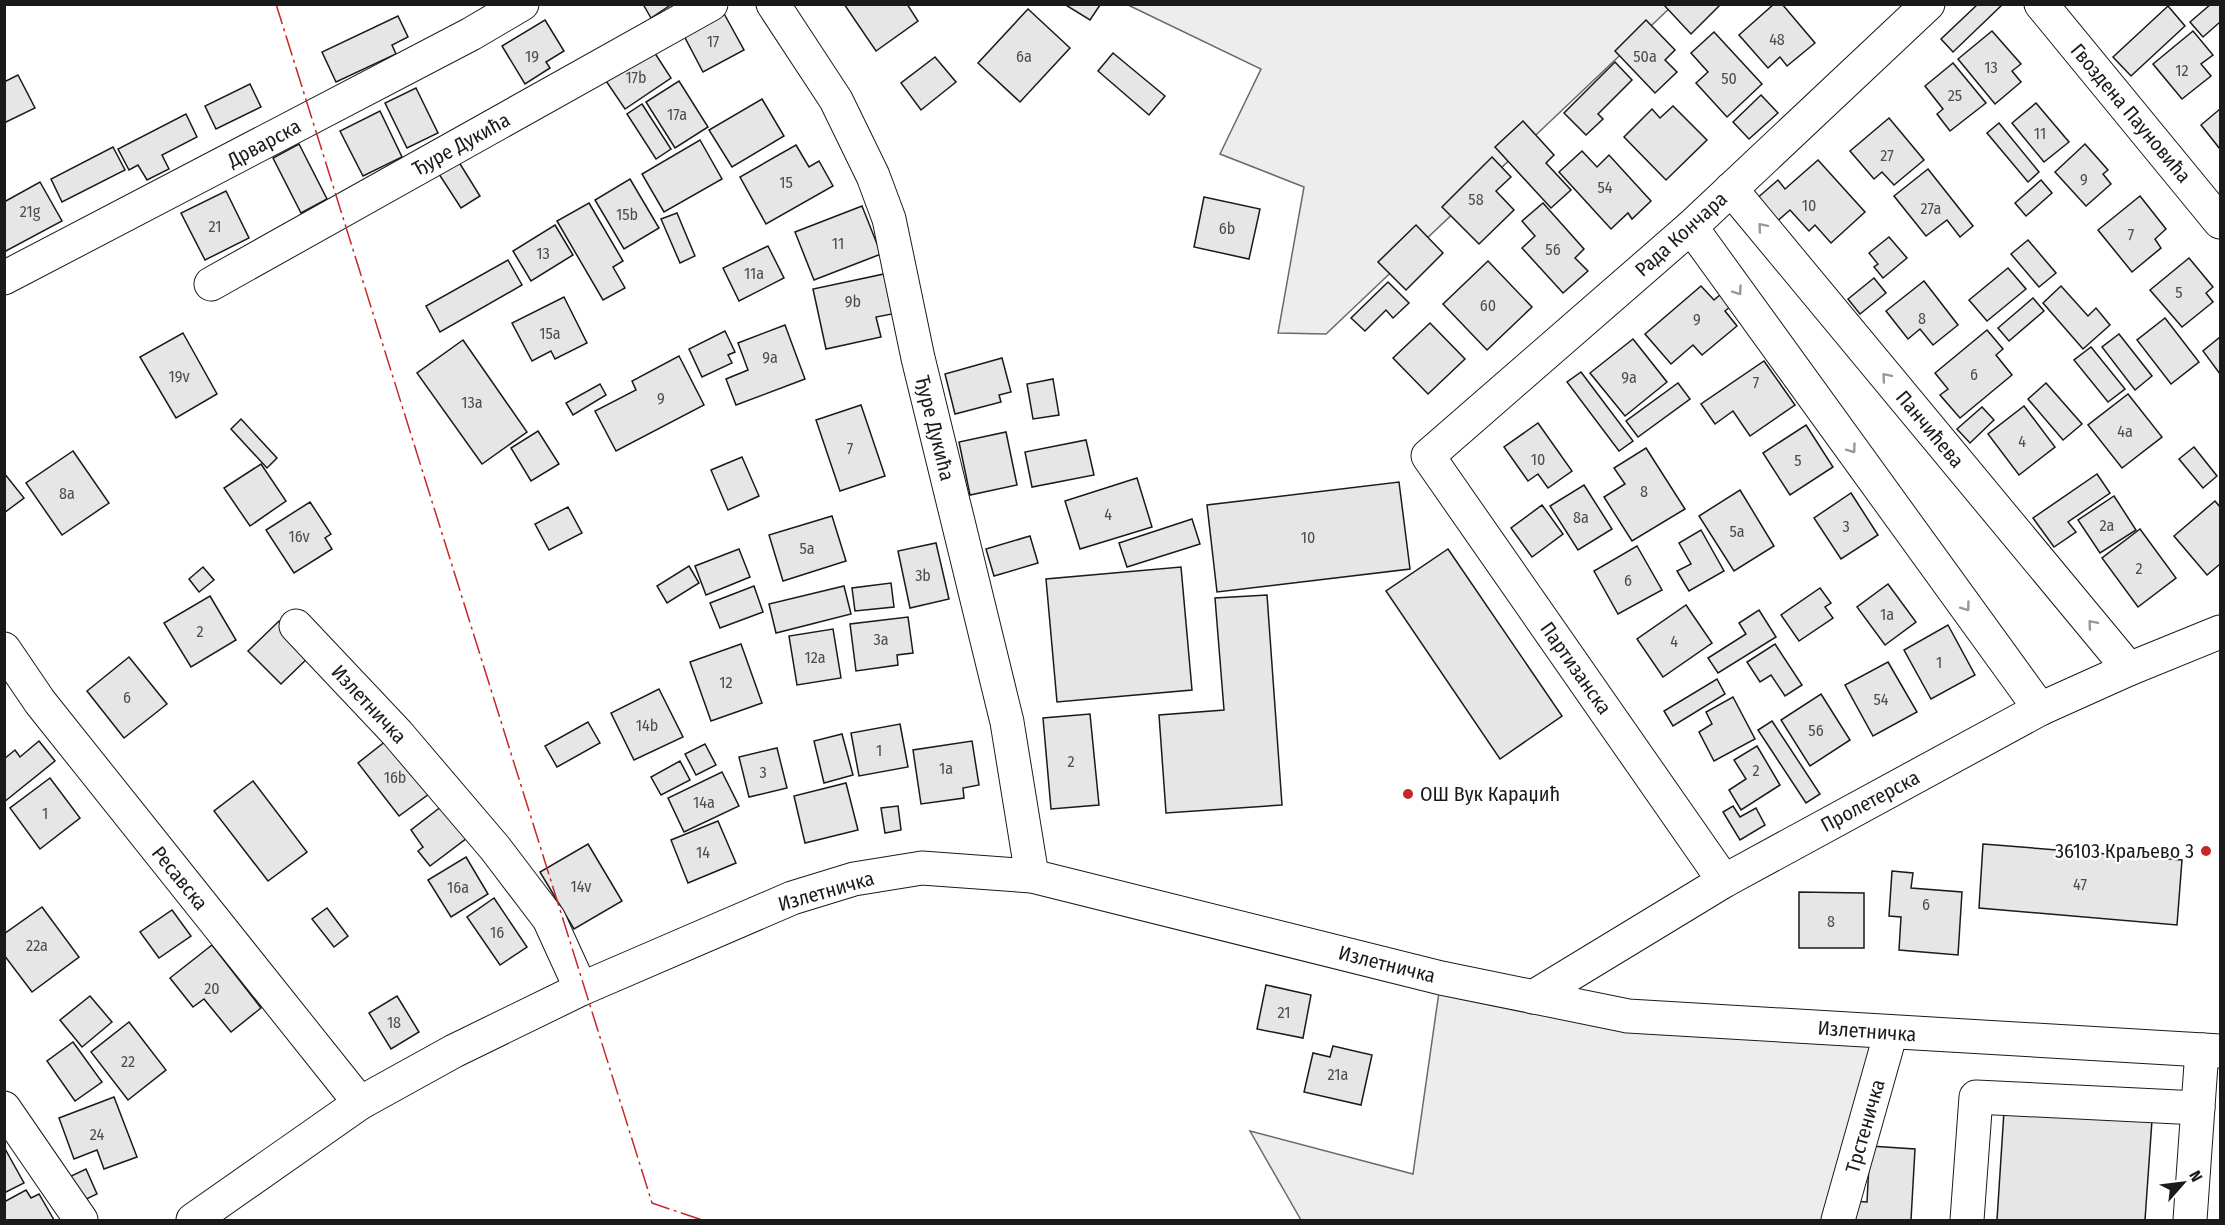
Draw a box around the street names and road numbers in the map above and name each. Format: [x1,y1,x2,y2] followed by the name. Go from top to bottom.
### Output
[2066,39,2196,187] street label: Гвоздена Пауновића
[408,107,514,181] street label: Ђуре Дукића
[222,114,305,173] street label: Дрварска
[1630,186,1732,282] street label: Рада Кончара
[910,373,960,483] street label: Ђуре Дукића
[1891,386,1969,472] street label: Панчићева
[1535,617,1617,719] street label: Партизанска
[327,660,411,748] street label: Излетничка
[1817,765,1923,837] street label: Пролетерска
[147,841,213,915] street label: Ресавска
[775,866,877,916] street label: Излетничка
[1336,940,1438,988] street label: Излетничка
[1817,1016,1917,1046] street label: Излетничка
[1840,1076,1890,1176] street label: Трстеничка

